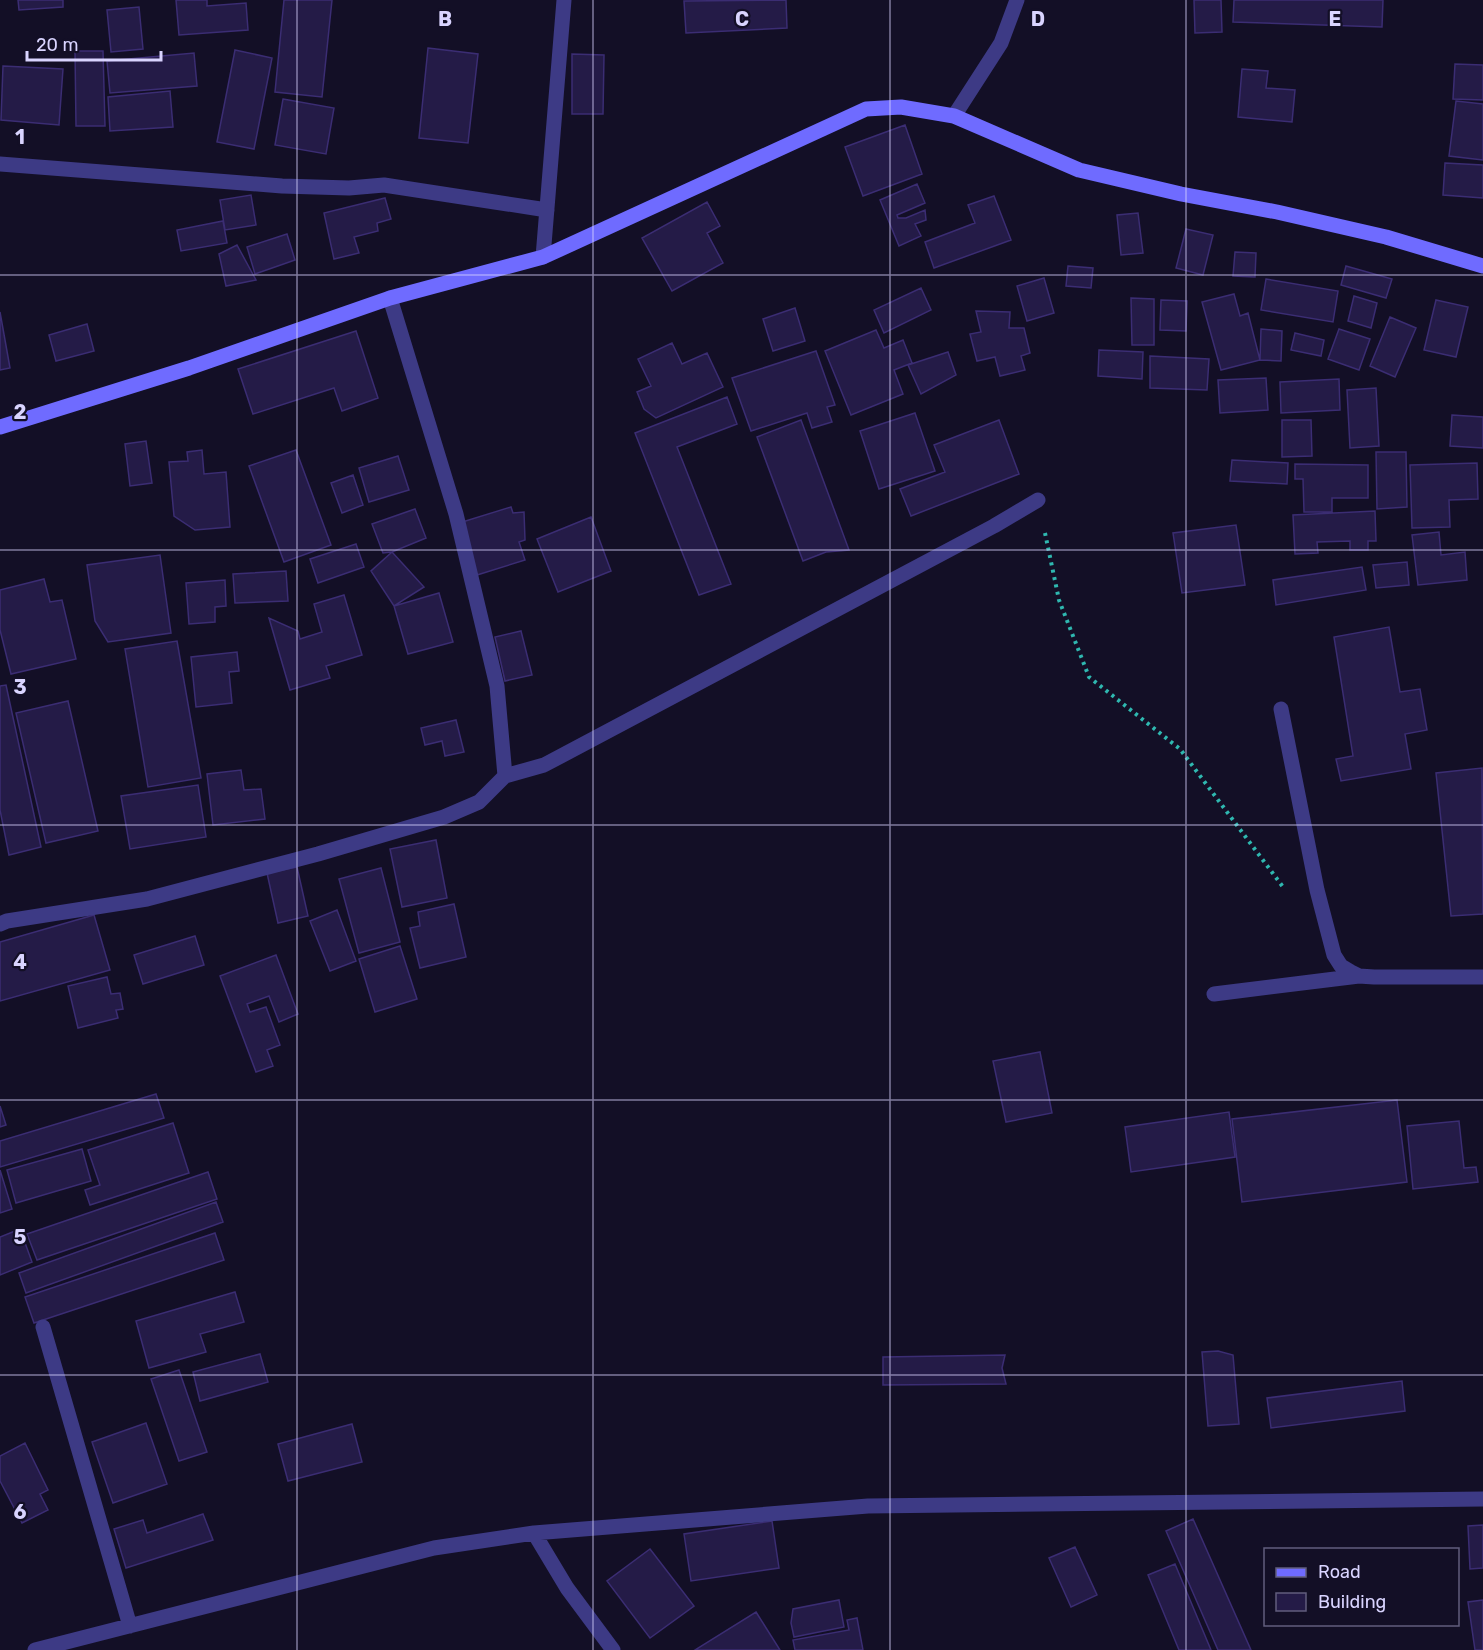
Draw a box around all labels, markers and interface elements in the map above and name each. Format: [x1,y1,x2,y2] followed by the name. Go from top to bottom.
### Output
[438,7,452,31] text: B
[735,7,749,31] text: C
[1031,7,1045,31] text: D
[1329,7,1341,31] text: E
[27,24,160,62] scale bar
[36,34,78,56] text: 20 m
[15,125,25,149] text: 1
[14,400,27,424] text: 2
[13,675,27,699] text: 3
[13,950,27,974] text: 4
[14,1225,27,1249] text: 5
[13,1500,27,1524] text: 6
[1264,1548,1459,1626] legend
[1318,1561,1361,1583] text: Road
[1318,1591,1386,1613] text: Building

